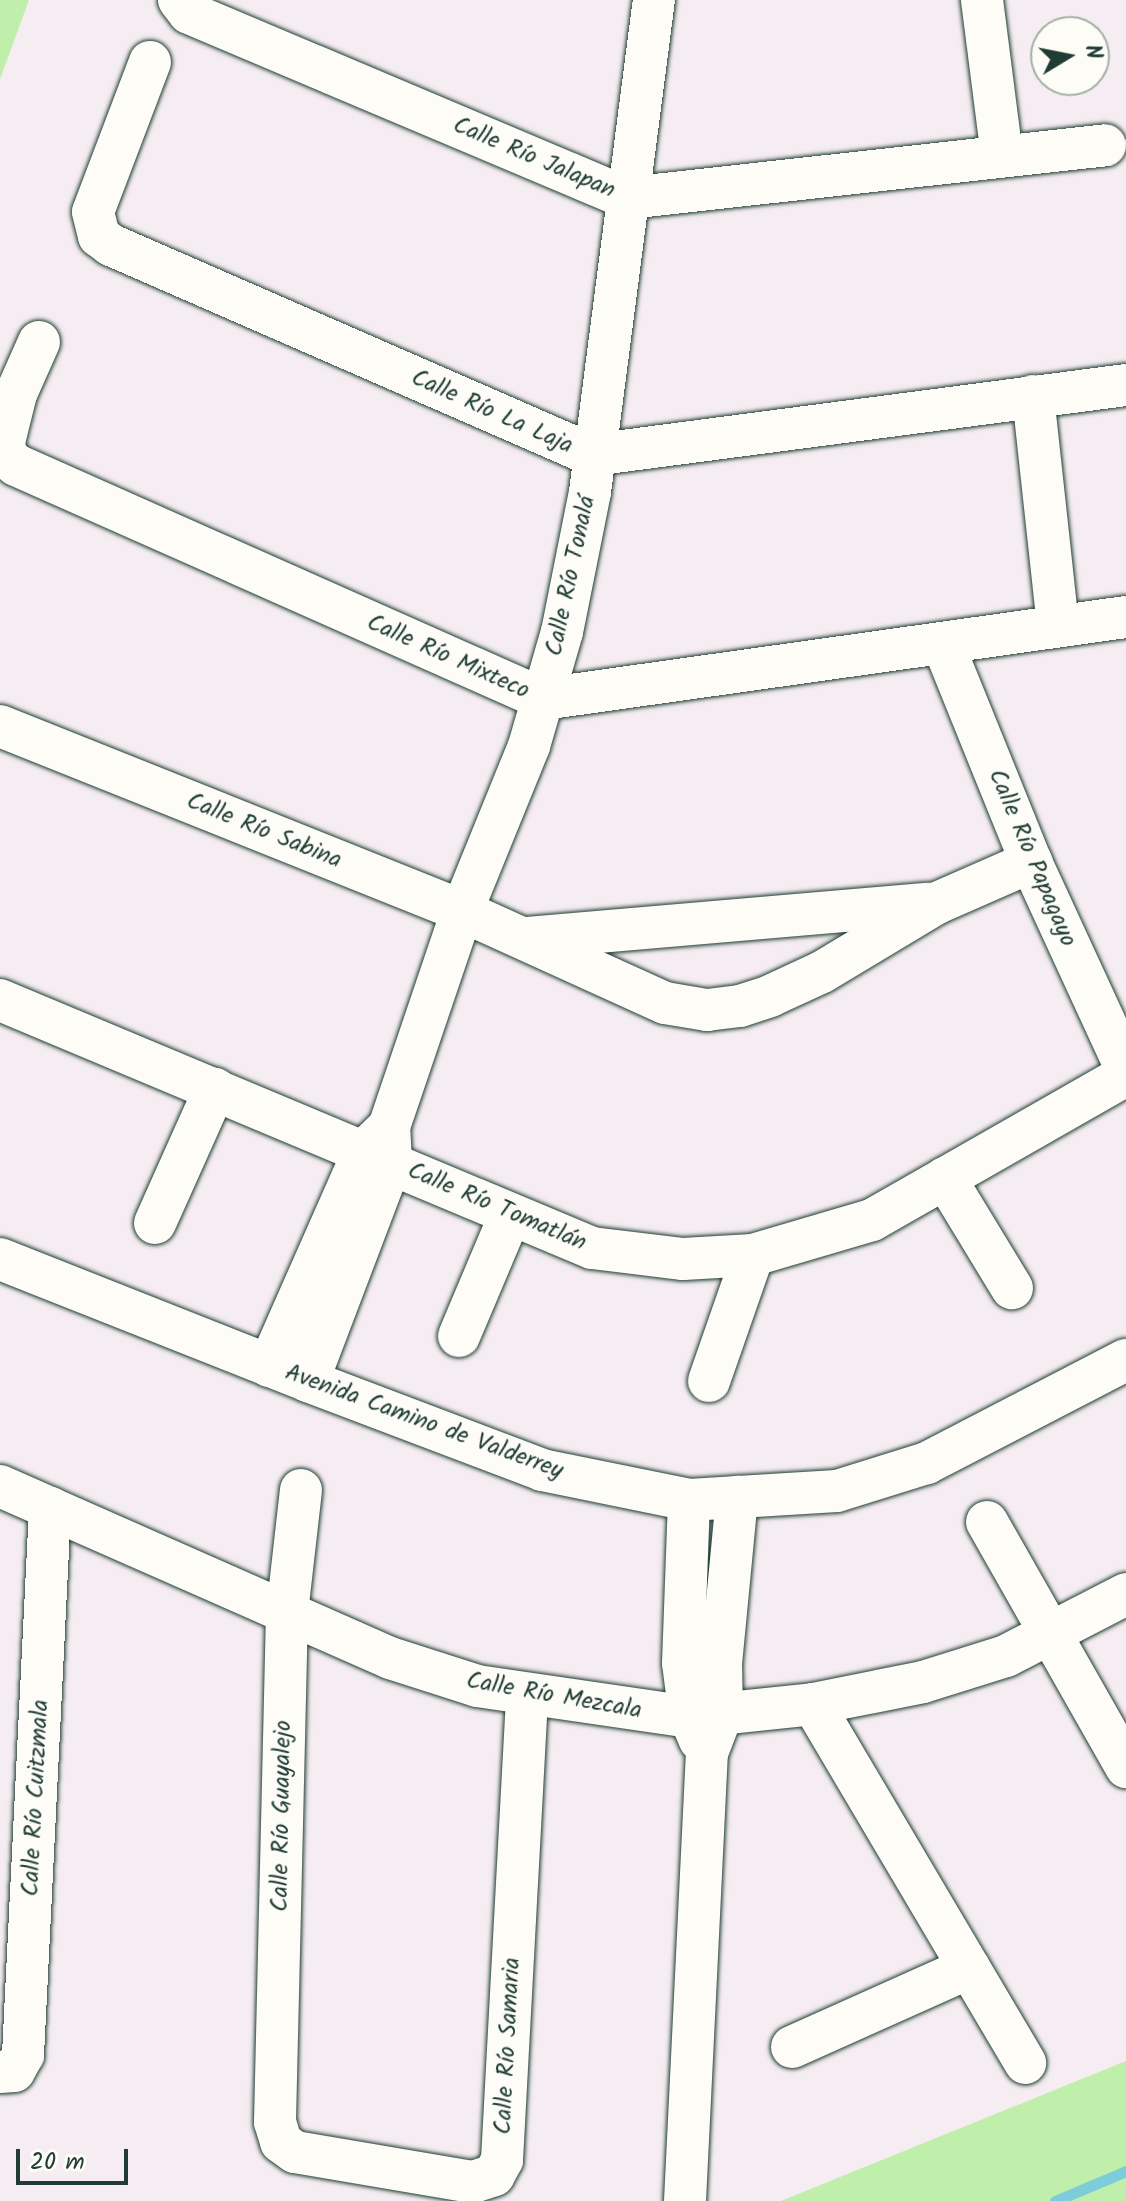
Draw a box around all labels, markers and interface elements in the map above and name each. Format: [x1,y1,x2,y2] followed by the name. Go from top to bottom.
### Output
[1030,16,1110,96] north arrow
[1074,42,1111,62] text: N
[449,111,619,205] street label: Calle Río Jalapan
[407,364,577,460] street label: Calle Río La Laja
[540,493,602,659] street label: Calle Río Tonalá
[362,608,534,706] street label: Calle Río Mixteco
[982,765,1082,951] street label: Calle Río Papagayo
[182,787,346,875] street label: Calle Río Sabina
[403,1156,591,1258] street label: Calle Río Tomatlán
[281,1358,567,1486] street label: Avenida Camino de Valderrey
[464,1666,644,1726] street label: Calle Río Mezcala
[16,1699,56,1897] street label: Calle Río Cuitzmala
[266,1720,298,1912] street label: Calle Río Guayalejo
[489,1957,527,2135] street label: Calle Río Samaria
[20,2133,132,2183] scale bar
[30,2143,85,2182] text: 20 m

